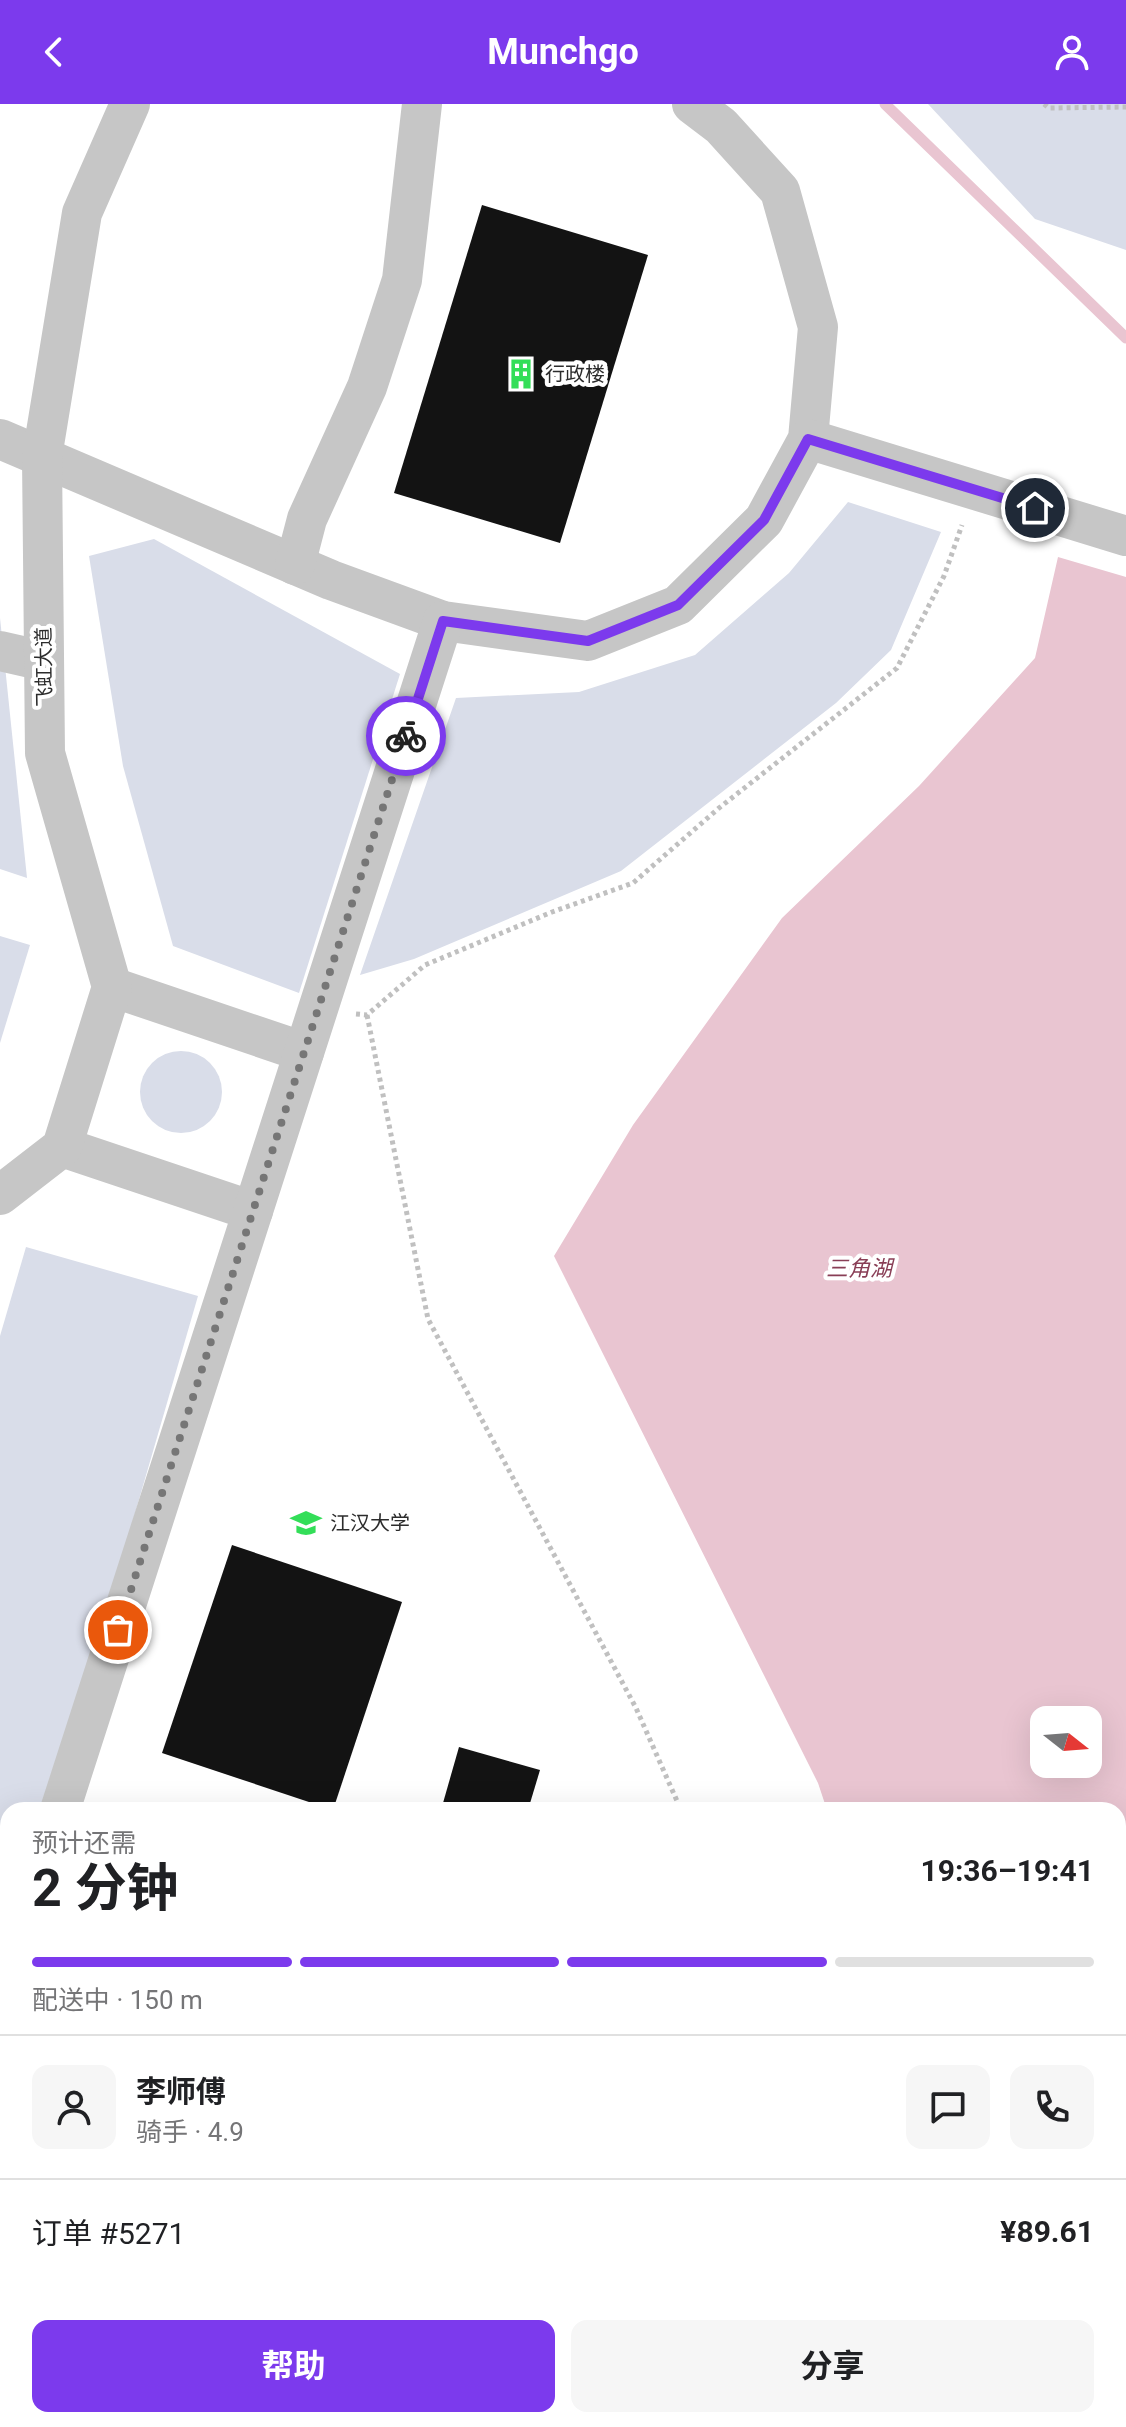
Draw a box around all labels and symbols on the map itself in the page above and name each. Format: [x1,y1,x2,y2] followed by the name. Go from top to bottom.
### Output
[504,357,538,391] building icon: 行政楼
[545,362,605,386] place label: 行政楼
[1001,474,1069,542] pin
[31,627,57,707] street label: 飞虹大道
[366,696,446,776] courier
[826,1256,895,1281] water label: 三角湖
[289,1506,323,1540] school or university icon: 江汉大学
[330,1511,410,1535] place label: 江汉大学
[84,1596,152,1664] pin
[1030,1706,1102,1778] north arrow

